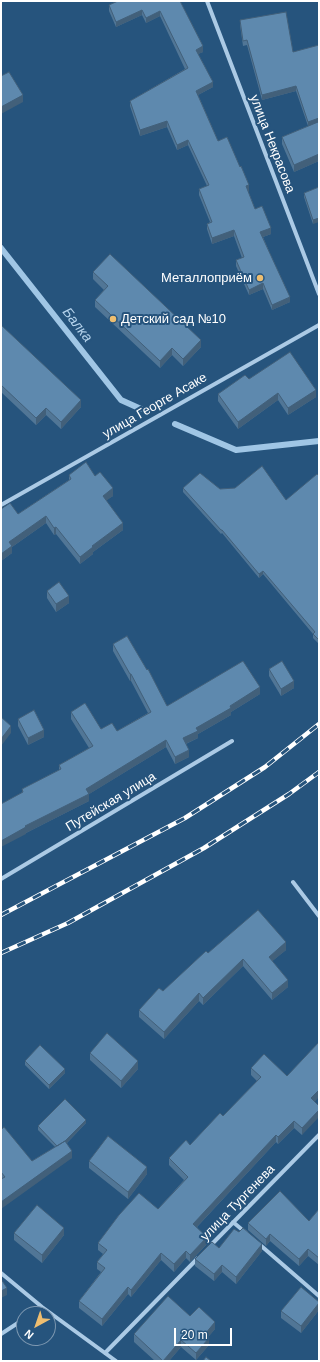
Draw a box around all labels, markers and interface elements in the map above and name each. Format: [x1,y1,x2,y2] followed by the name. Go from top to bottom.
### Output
[246,93,298,195] street label: улица Некрасова
[161,270,252,286] place label: Металлоприём
[255,273,265,283] marker: Металлоприём
[58,304,96,346] water label: Балка
[121,311,226,327] place label: Детский сад №10
[108,314,118,324] marker: Детский сад №10
[100,370,210,442] street label: улица Георге Асаке
[63,769,159,835] street label: Путейская улица
[198,1162,278,1244] street label: улица Тургенева
[16,1306,56,1346] north arrow
[176,1320,234,1346] scale bar
[22,1327,36,1342] text: N
[181,1328,208,1342] text: 20 m

